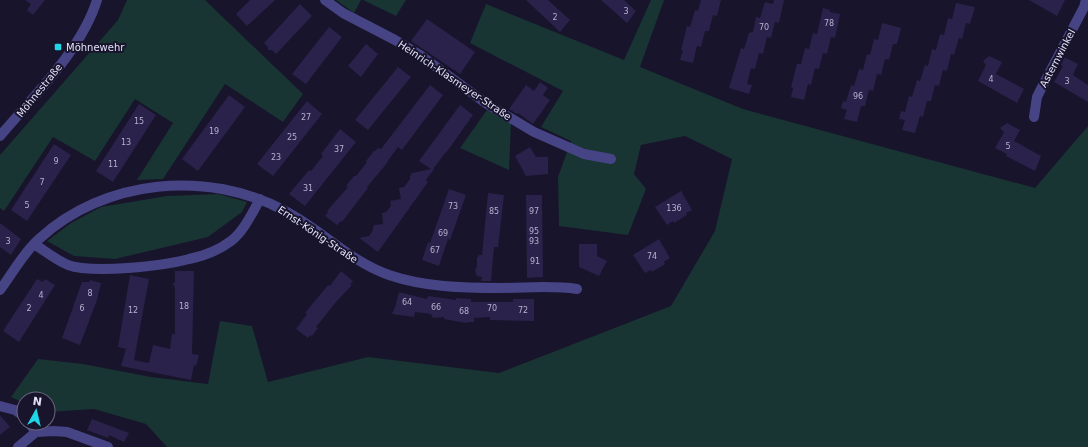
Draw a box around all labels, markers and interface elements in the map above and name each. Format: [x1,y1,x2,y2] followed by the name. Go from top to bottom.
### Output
[623,7,629,16] house number: 3
[552,13,558,22] house number: 2
[824,19,834,28] house number: 78
[759,23,769,32] house number: 70
[1038,27,1077,89] street label: Asternwinkel
[396,38,513,122] street label: Heinrich-Klasmeyer-Straße
[53,42,63,52] marker: Möhnewehr
[66,42,125,53] place label: Möhnewehr
[15,61,64,119] street label: Möhnestraße
[988,75,994,84] house number: 4
[1064,77,1070,86] house number: 3
[853,92,863,101] house number: 96
[301,113,311,122] house number: 27
[134,117,144,126] house number: 15
[209,127,219,136] house number: 19
[287,133,297,142] house number: 25
[121,138,131,147] house number: 13
[1005,142,1011,151] house number: 5
[334,145,344,154] house number: 37
[271,153,281,162] house number: 23
[53,157,59,166] house number: 9
[108,160,118,169] house number: 11
[39,178,45,187] house number: 7
[303,184,313,193] house number: 31
[24,201,30,210] house number: 5
[448,202,458,211] house number: 73
[276,204,360,265] street label: Ernst-König-Straße
[666,204,682,213] house number: 136
[489,207,499,216] house number: 85
[529,207,539,216] house number: 97
[529,227,539,236] house number: 95
[438,229,448,238] house number: 69
[5,237,11,246] house number: 3
[529,237,539,246] house number: 93
[430,246,440,255] house number: 67
[647,252,657,261] house number: 74
[530,257,540,266] house number: 91
[87,289,93,298] house number: 8
[38,291,44,300] house number: 4
[402,298,412,307] house number: 64
[179,302,189,311] house number: 18
[431,303,441,312] house number: 66
[26,304,32,313] house number: 2
[79,304,85,313] house number: 6
[487,304,497,313] house number: 70
[128,306,138,315] house number: 12
[518,306,528,315] house number: 72
[459,307,469,316] house number: 68
[16,391,56,431] north arrow
[32,395,43,409] text: N

